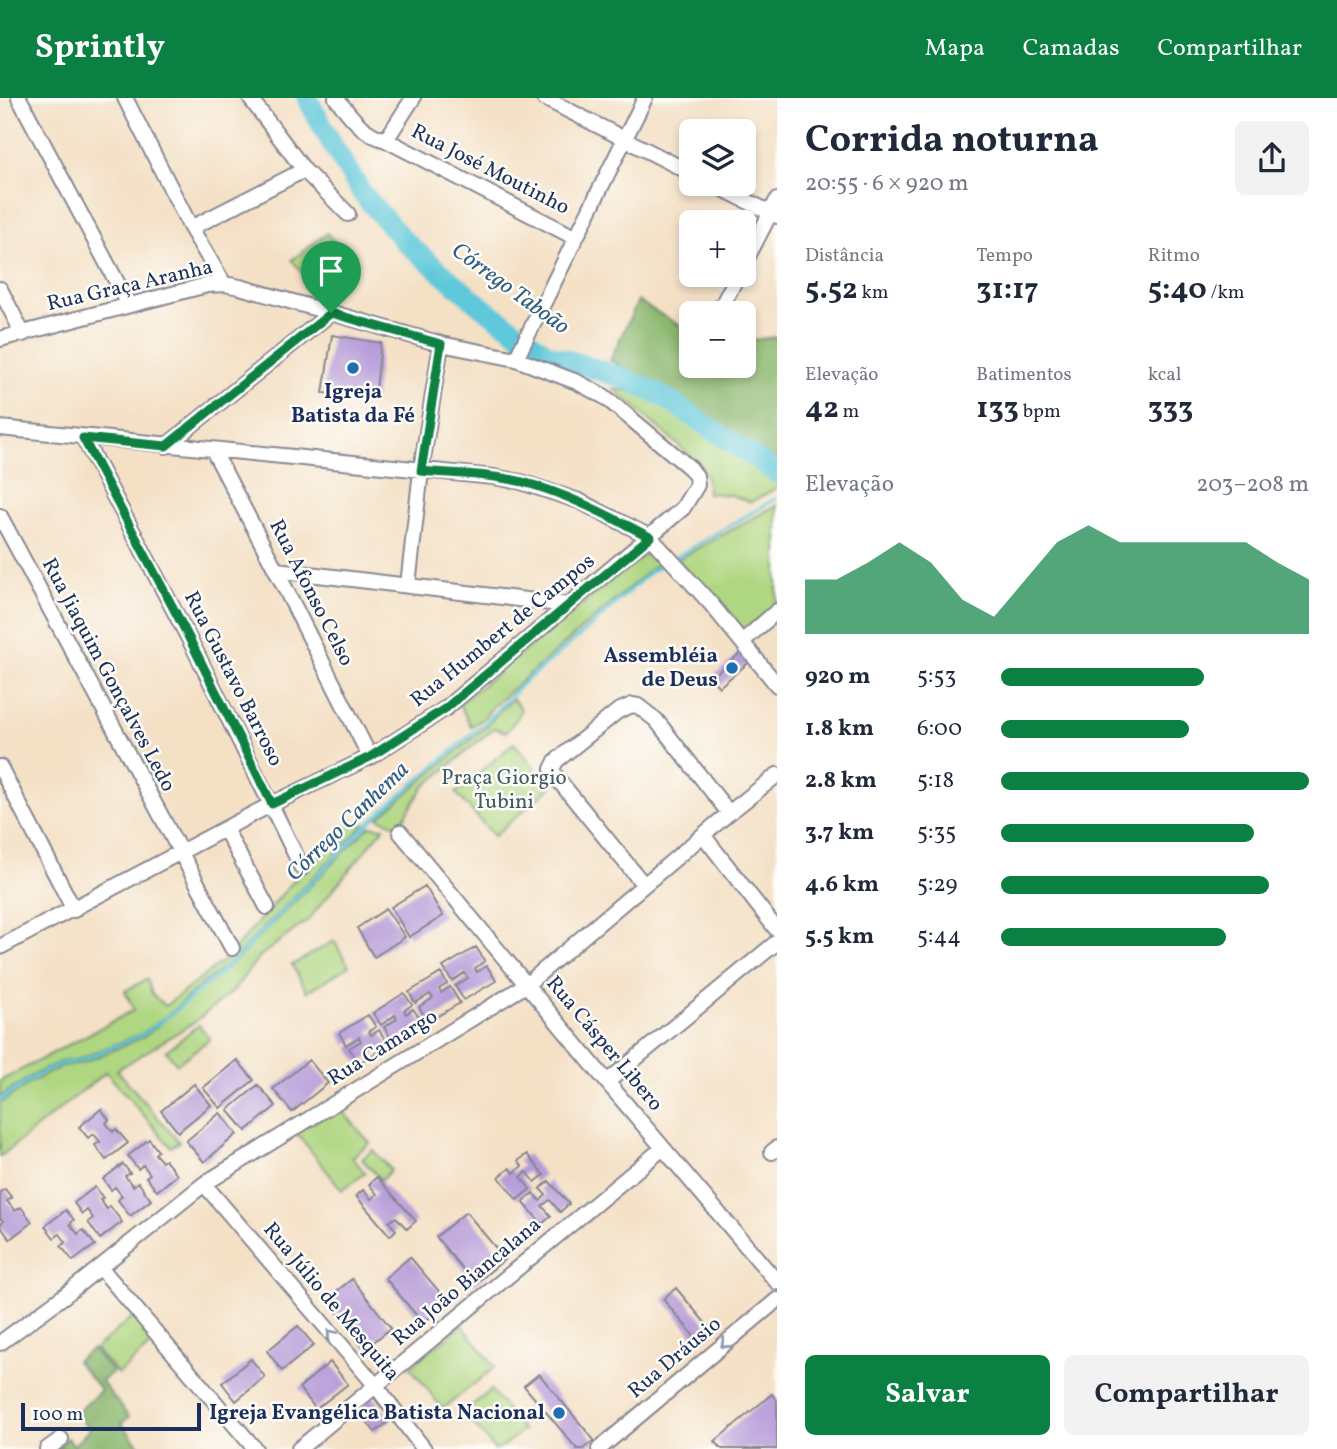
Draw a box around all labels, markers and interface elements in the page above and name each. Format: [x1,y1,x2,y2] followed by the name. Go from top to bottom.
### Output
[35,26,165,72] text: Sprintly
[925,32,985,66] text: Mapa
[1023,32,1119,66] text: Camadas
[1157,32,1302,66] text: Compartilhar
[805,115,1099,168] text: Corrida noturna
[406,118,574,222] street label: Rua José Moutinho
[679,119,756,378] map controls
[679,119,756,196] button: layers
[1235,121,1309,195] button: share
[805,168,969,200] text: 20:55 · 6 × 920 m
[679,210,756,287] button: +
[444,235,576,343] water label: Córrego Taboão
[301,241,361,313] pin
[805,243,884,269] text: Distância
[976,243,1033,269] text: Tempo
[1148,243,1200,269] text: Ritmo
[312,252,350,290] icon: arrive
[44,253,216,319] street label: Rua Graça Aranha
[805,269,858,311] text: 5.52
[976,269,1039,311] text: 31:17
[1148,269,1207,311] text: 5:40
[858,280,889,306] text: km
[1207,280,1245,306] text: /km
[679,301,756,378] button: −
[345,360,361,376] marker: Igreja Batista da Fé
[805,362,878,388] text: Elevação
[976,362,1072,388] text: Batimentos
[1148,362,1181,388] text: kcal
[291,378,415,431] place label: Igreja Batista da Fé
[805,388,839,430] text: 42
[976,388,1019,430] text: 133
[1148,388,1193,430] text: 333
[839,399,859,425] text: m
[1019,399,1061,425] text: bpm
[805,469,894,501] text: Elevação
[1196,469,1309,501] text: 203–208 m
[262,515,360,671] street label: Rua Afonso Celso
[405,547,601,715] street label: Rua Humbert de Campos
[34,553,182,797] street label: Rua Jiaquim Gonçalves Ledo
[176,586,290,772] street label: Rua Gustavo Barroso
[603,642,718,695] place label: Assembléia de Deus
[724,660,740,676] marker: Assembléia de Deus
[805,661,871,693] text: 920 m
[917,661,956,693] text: 5:53
[805,713,874,745] text: 1.8 km
[917,713,962,745] text: 6:00
[279,755,417,889] water label: Córrego Canhema
[441,764,567,817] park label: Praça Giorgio Tubini
[805,765,877,797] text: 2.8 km
[917,765,954,797] text: 5:18
[805,817,874,849] text: 3.7 km
[917,817,956,849] text: 5:35
[805,869,879,901] text: 4.6 km
[917,869,958,901] text: 5:29
[805,921,874,953] text: 5.5 km
[917,921,961,953] text: 5:44
[539,970,669,1118] street label: Rua Cásper Libero
[322,1003,444,1093] street label: Rua Camargo
[386,1211,548,1353] street label: Rua João Biancalana
[256,1216,406,1388] street label: Rua Júlio de Mesquita
[622,1310,728,1406] street label: Rua Dráusio
[327,1329,339,1342] one-way arrow
[720,1336,733,1348] one-way arrow
[805,1355,1050,1435] button: Salvar
[1064,1355,1309,1435] button: Compartilhar
[209,1399,545,1428] place label: Igreja Evangélica Batista Nacional
[21,1400,201,1432] scale bar
[32,1402,83,1428] text: 100 m
[551,1405,567,1421] marker: Igreja Evangélica Batista Nacional

